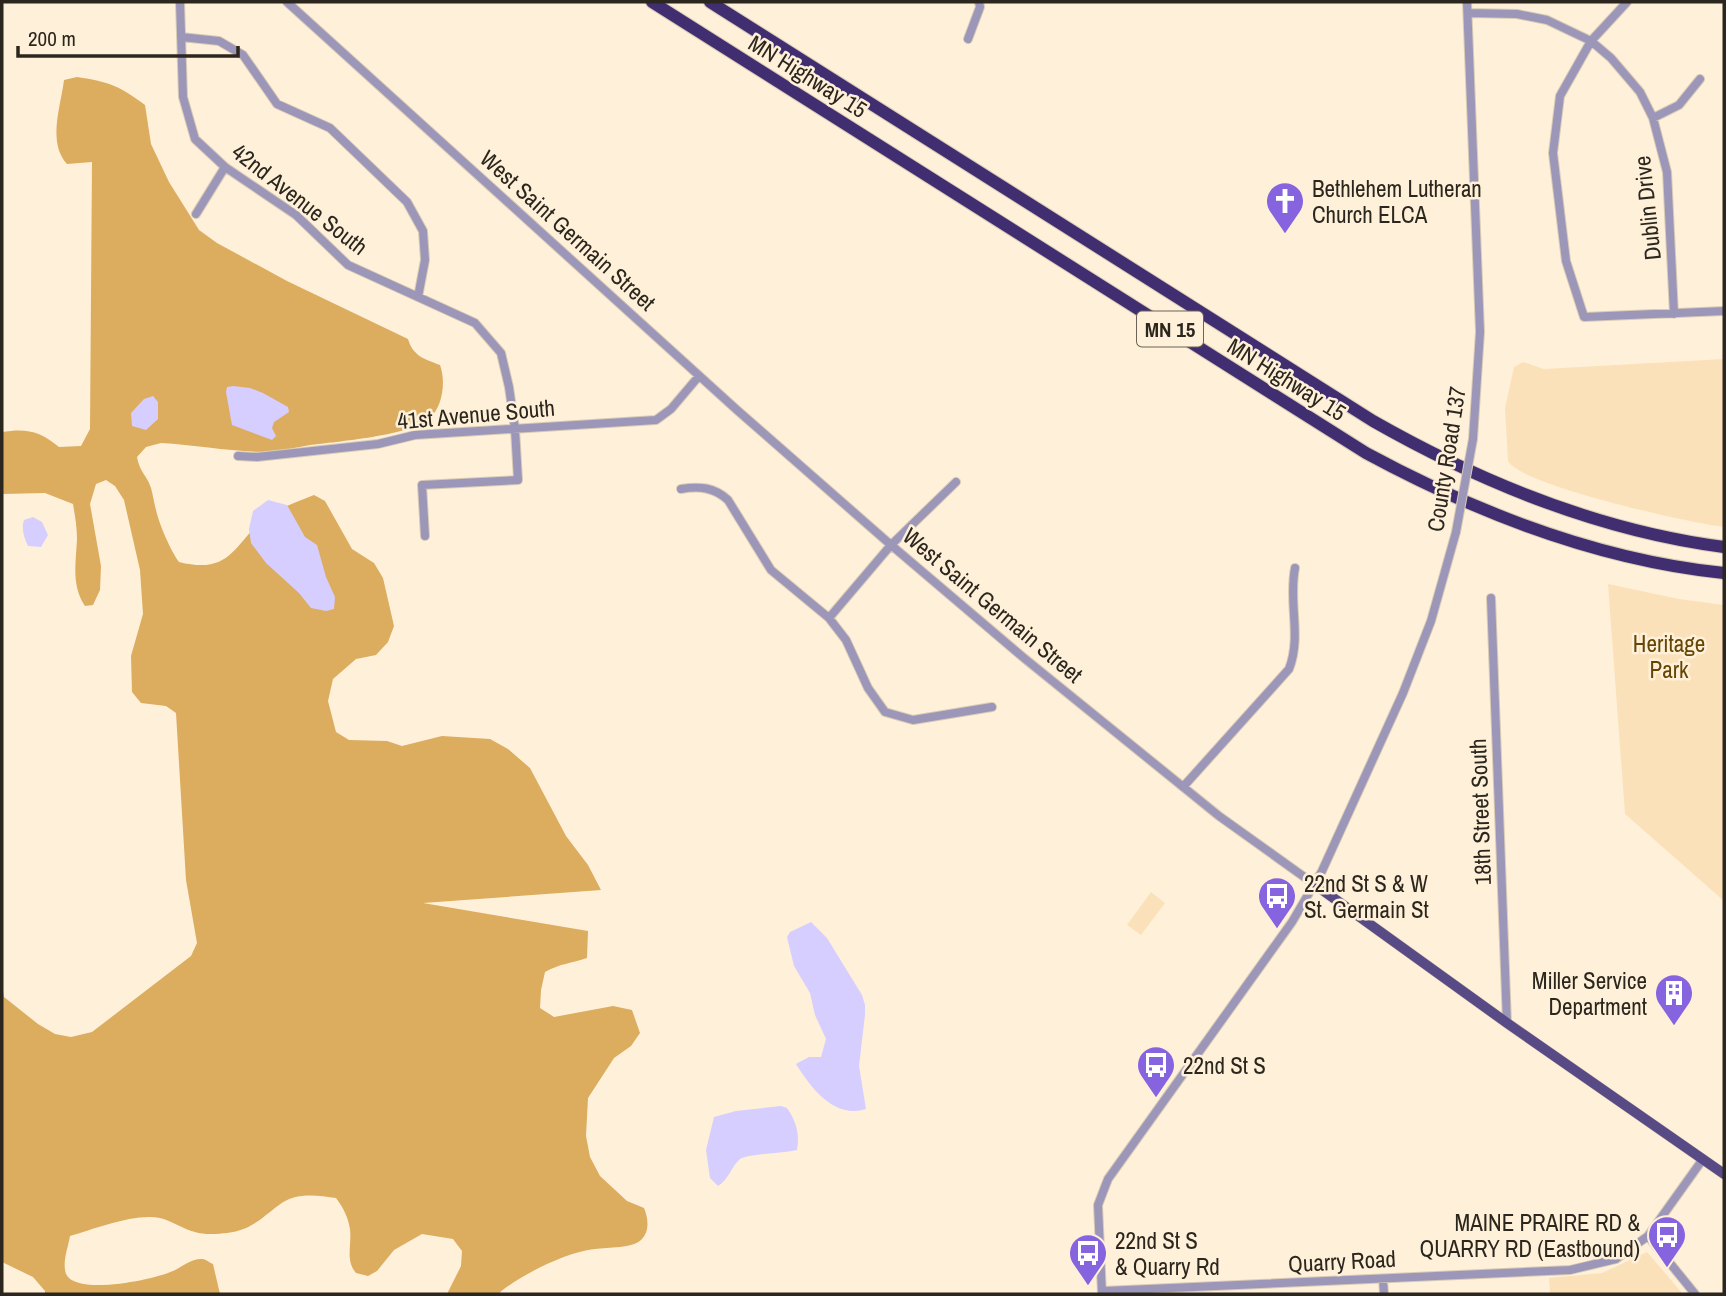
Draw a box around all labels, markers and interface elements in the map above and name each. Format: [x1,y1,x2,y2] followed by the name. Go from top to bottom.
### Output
[18,14,238,58] scale bar
[28,24,76,53] text: 200 m
[743,27,873,125] street label: MN Highway 15
[226,136,374,262] street label: 42nd Avenue South
[474,143,662,317] street label: West Saint Germain Street
[1626,154,1668,262] street label: Dublin Drive
[1312,173,1482,230] place label: Bethlehem Lutheran Church ELCA
[1264,180,1306,235] church icon: Bethlehem Lutheran Church ELCA
[1137,312,1203,346] road number: MN 15
[1222,330,1352,428] street label: MN Highway 15
[1419,384,1473,534] street label: County Road 137
[396,392,556,436] street label: 41st Avenue South
[896,520,1090,690] street label: West Saint Germain Street
[1633,628,1705,685] park label: Heritage Park
[1462,738,1498,886] street label: 18th Street South
[1304,868,1429,925] place label: 22nd St S & W St. Germain St
[1256,875,1298,930] bus stop icon: 22nd St S & W St. Germain St
[1532,965,1647,1022] place label: Miller Service Department
[1653,972,1695,1027] building icon: Miller Service Department
[1135,1044,1177,1099] bus stop icon: 22nd St S
[1183,1050,1266,1081] place label: 22nd St S
[1419,1207,1640,1264] place label: MAINE PRAIRE RD & QUARRY RD (Eastbound)
[1646,1214,1688,1269] bus stop icon: MAINE PRAIRE RD & QUARRY RD (Eastbound)
[1115,1225,1220,1282] place label: 22nd St S & Quarry Rd
[1067,1232,1109,1287] bus stop icon: 22nd St S & Quarry Rd
[1287,1243,1397,1279] street label: Quarry Road

